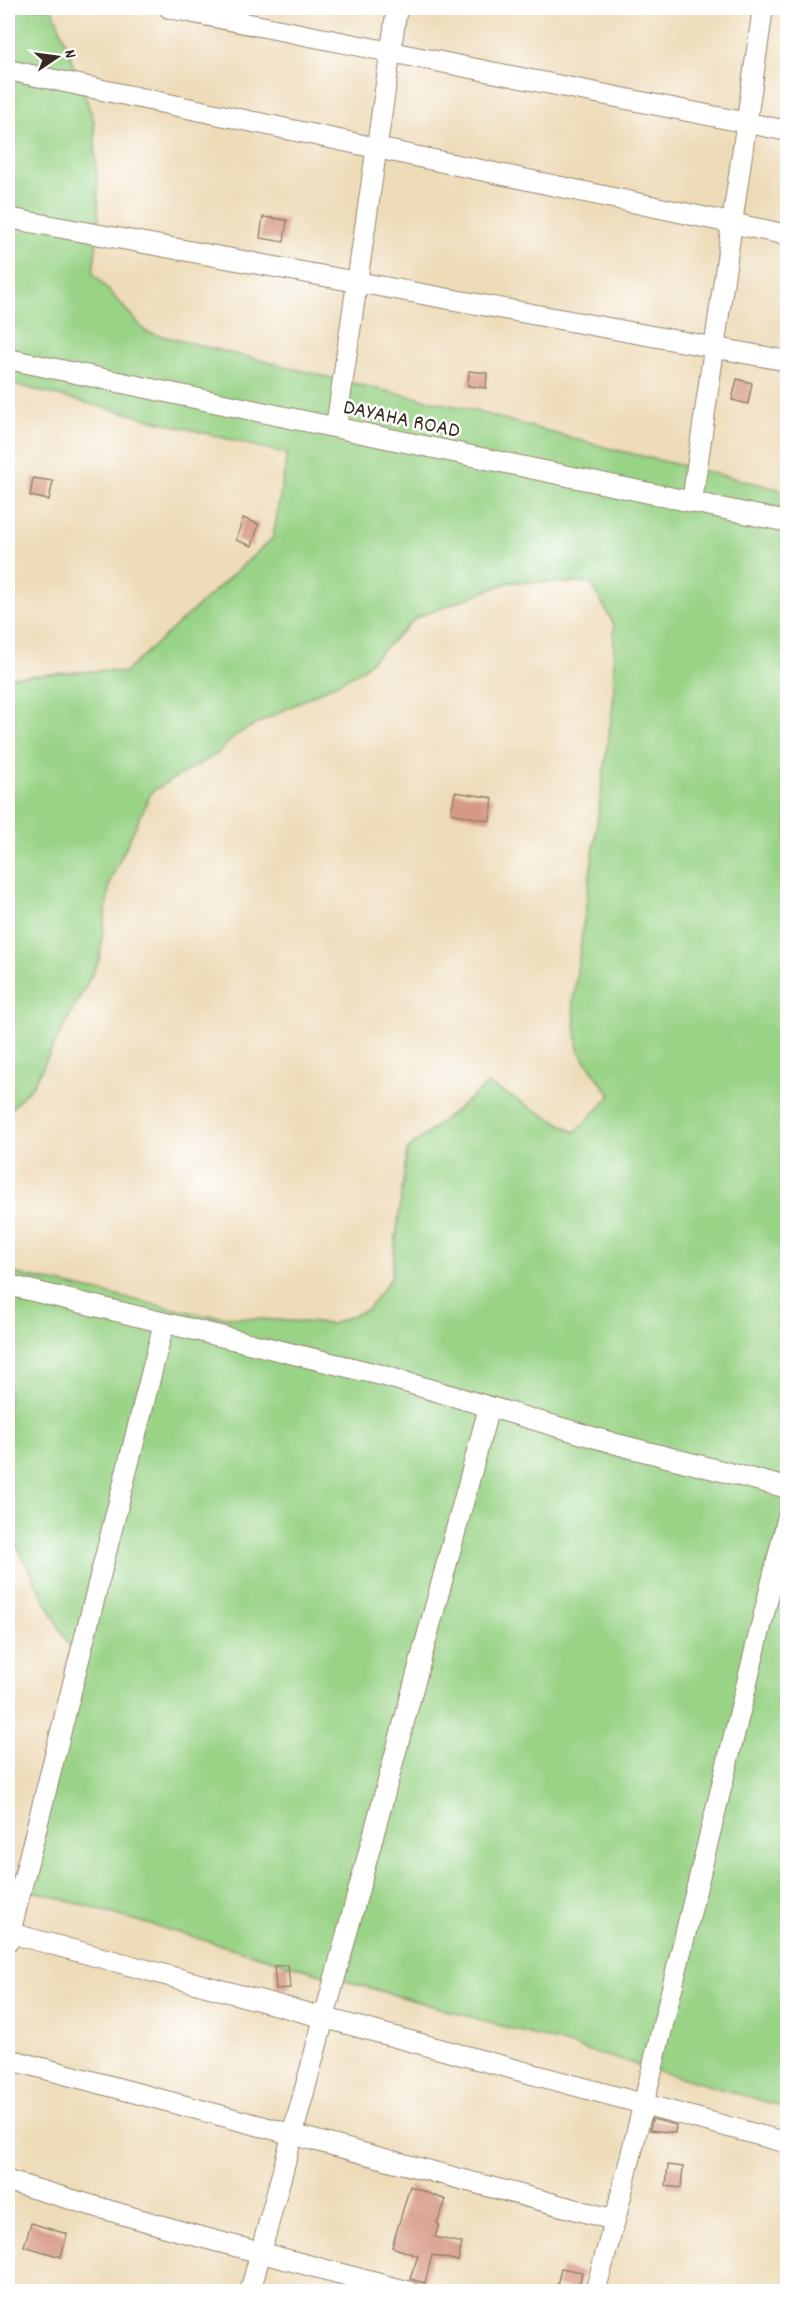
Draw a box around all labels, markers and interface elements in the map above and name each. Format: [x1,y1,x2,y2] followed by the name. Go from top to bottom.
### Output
[27,27,87,87] north arrow
[57,48,81,61] text: N
[340,393,462,448] street label: DAYAHA ROAD

